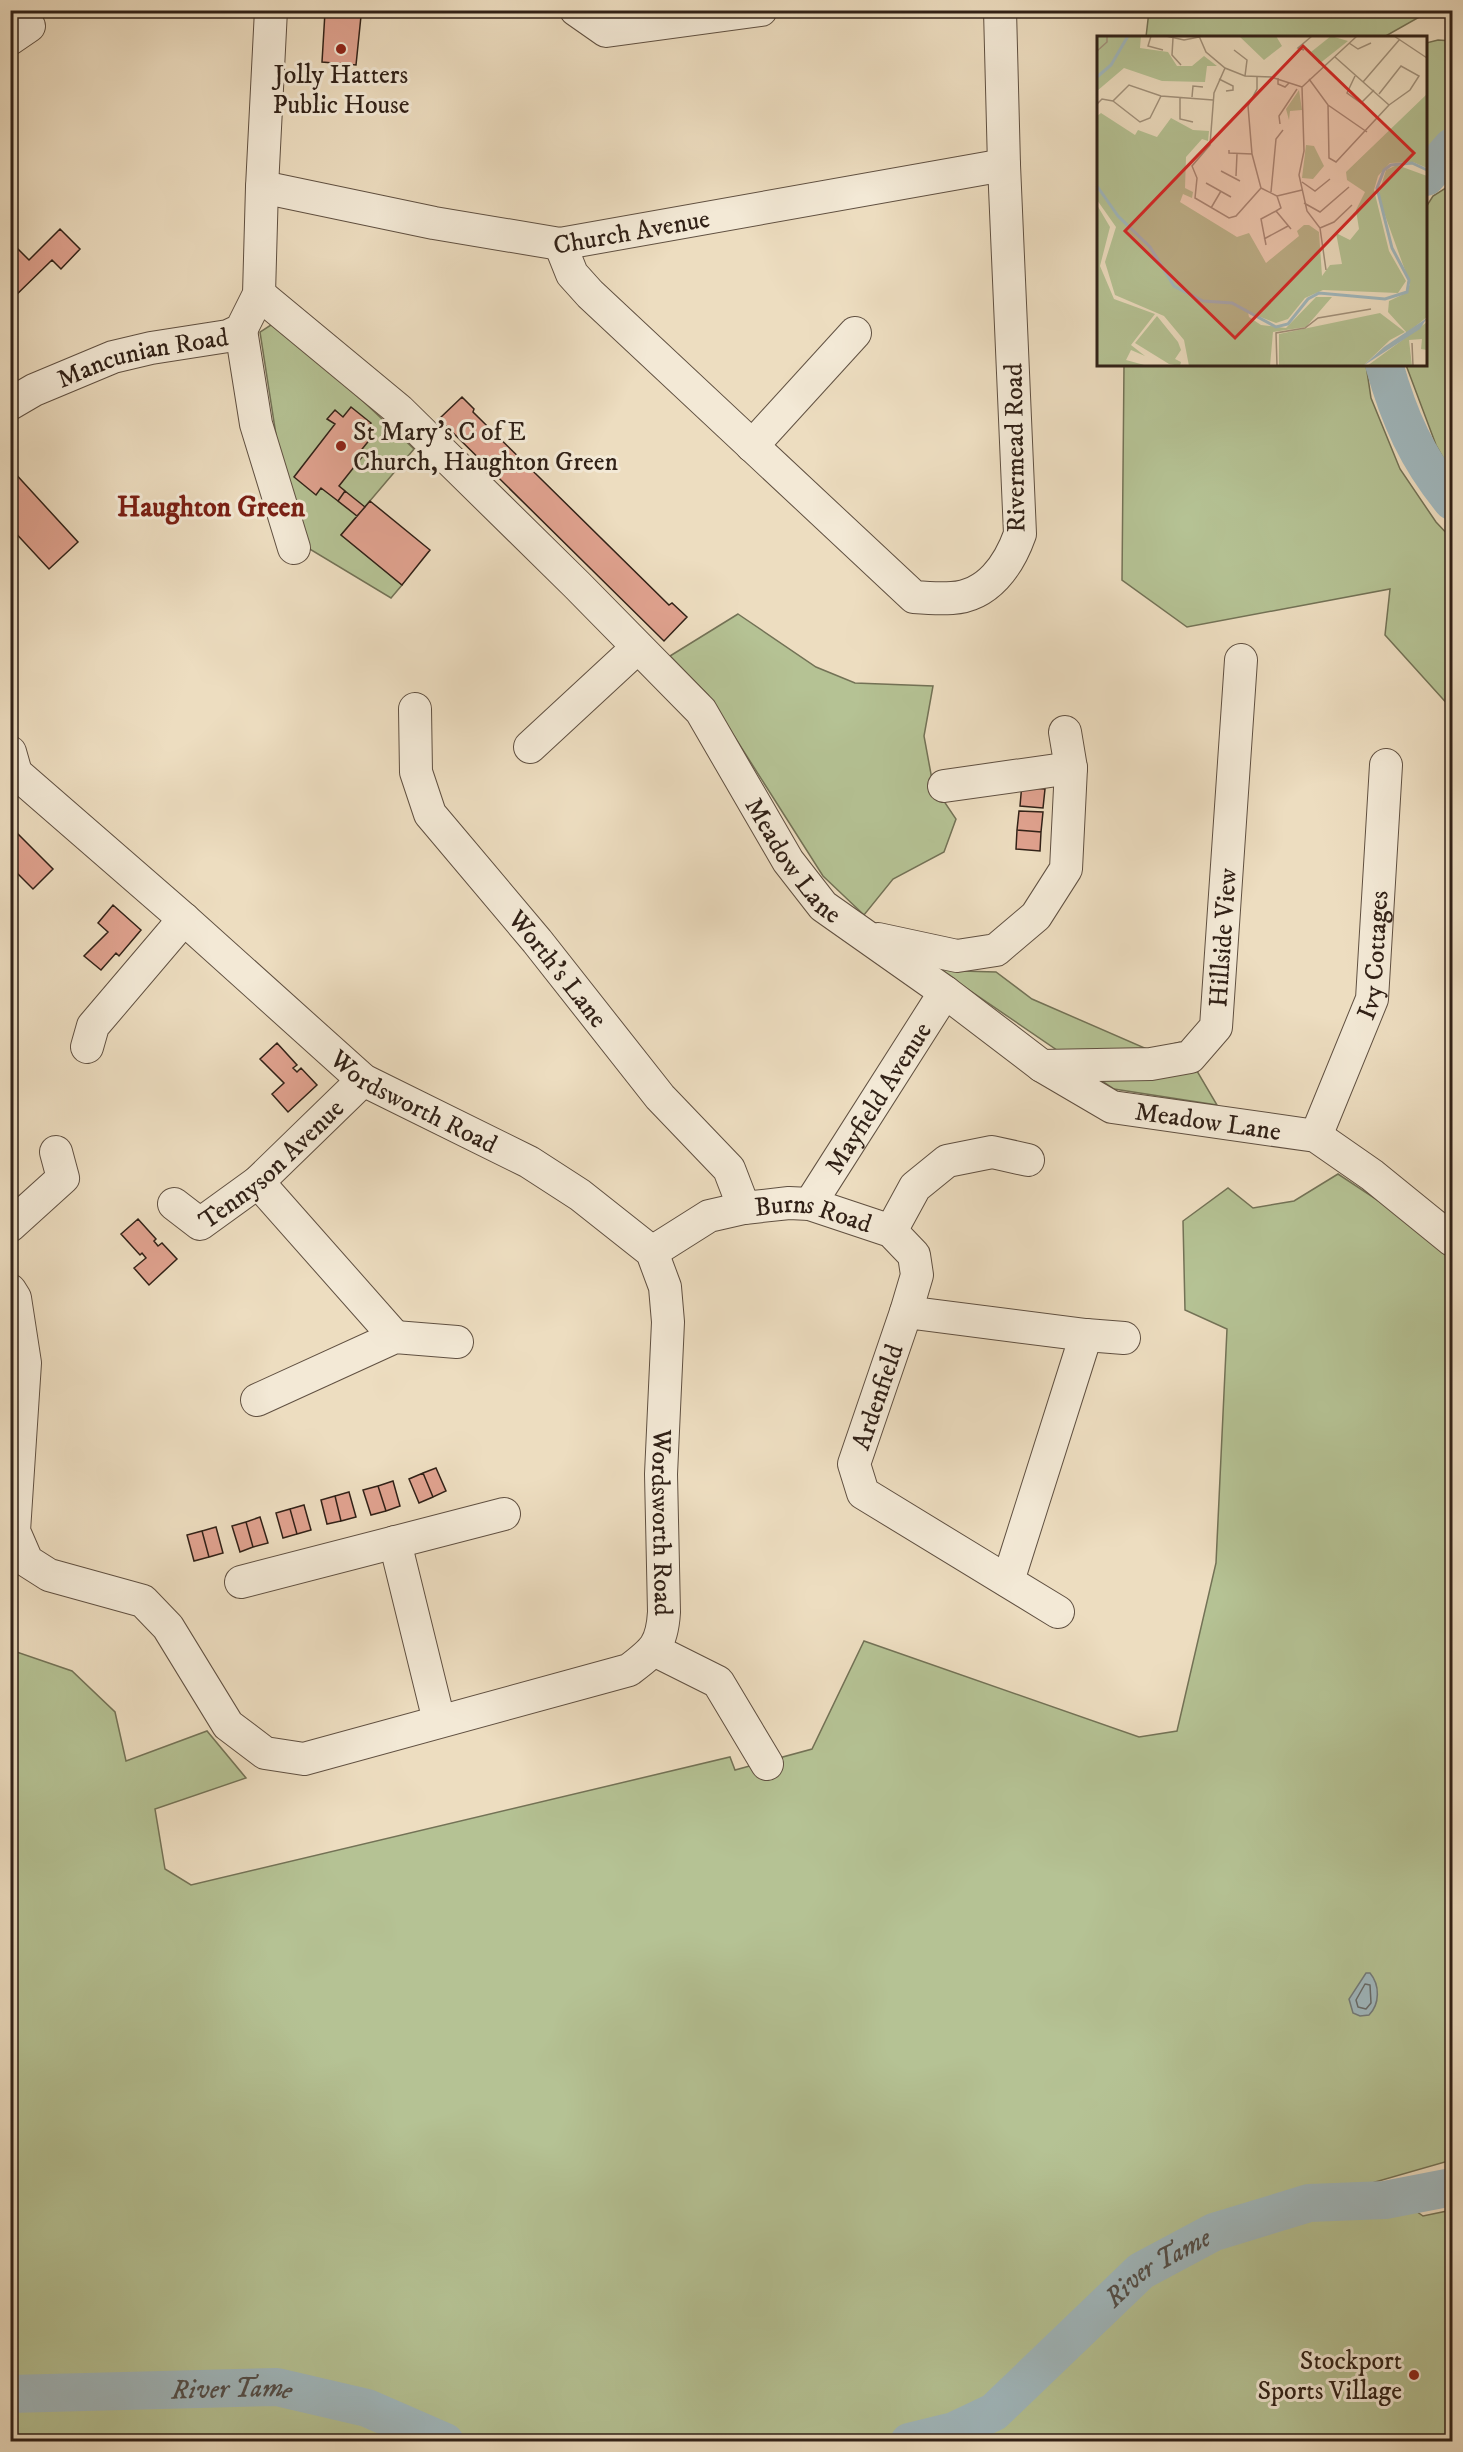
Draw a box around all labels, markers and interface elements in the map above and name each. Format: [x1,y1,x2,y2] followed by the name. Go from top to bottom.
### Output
[1097,36,1427,366] inset map
[334,42,348,56] marker: Jolly Hatters Public House
[272,59,410,122] place label: Jolly Hatters Public House
[551,203,713,263] street label: Church Avenue
[52,321,231,397] street label: Mancunian Road
[998,363,1033,533] street label: Rivermead Road
[353,416,618,479] place label: St Mary's C of E Church, Haughton Green
[334,439,348,453] marker: St Mary's C of E Church, Haughton Green
[117,490,305,525] district label: Haughton Green
[737,792,847,932] street label: Meadow Lane
[1202,867,1245,1008] street label: Hillside View
[1350,890,1396,1025] street label: Ivy Cottages
[499,903,614,1035] street label: Worth's Lane
[818,1016,940,1181] street label: Mayfield Avenue
[322,1042,502,1162] street label: Wordsworth Road
[193,1093,352,1238] street label: Tennyson Avenue
[1133,1095,1283,1149] street label: Meadow Lane
[753,1188,876,1242] street label: Burns Road
[845,1340,912,1454] street label: Ardenfield
[643,1427,679,1616] street label: Wordsworth Road
[1097,2221,1217,2316] water label: River Tame
[1257,2345,1402,2408] place label: Stockport Sports Village
[1407,2368,1421,2382] marker: Stockport Sports Village
[170,2371,297,2408] water label: River Tame

